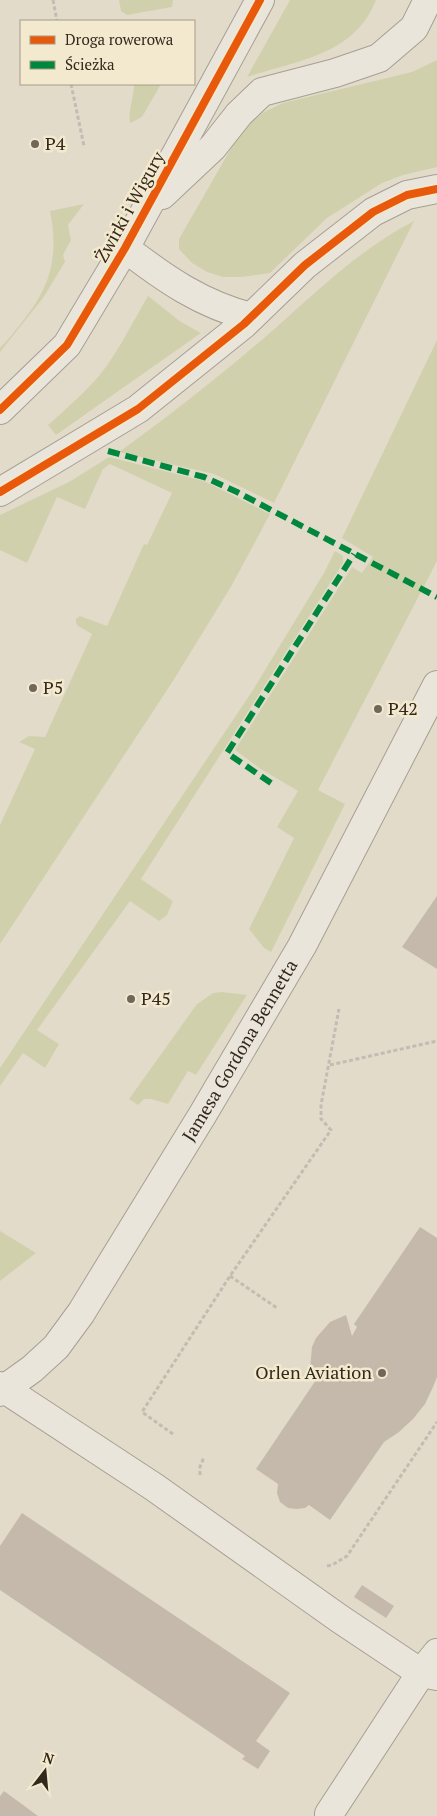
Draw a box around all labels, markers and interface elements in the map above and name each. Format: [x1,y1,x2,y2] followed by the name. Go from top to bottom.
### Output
[20,20,195,85] legend
[65,29,174,49] text: Droga rowerowa
[65,54,115,74] text: Ścieżka
[45,131,66,155] place label: P4
[29,138,41,150] marker: P4
[89,146,170,266] street label: Żwirki i Wigury
[43,675,63,699] place label: P5
[27,682,39,694] marker: P5
[388,696,418,720] place label: P42
[372,703,384,715] marker: P42
[176,955,302,1146] street label: Jamesa Gordona Bennetta
[141,986,171,1010] place label: P45
[125,993,137,1005] marker: P45
[255,1360,372,1384] place label: Orlen Aviation
[376,1367,388,1379] marker: Orlen Aviation
[20,1746,70,1796] north arrow
[41,1747,57,1769] text: N

